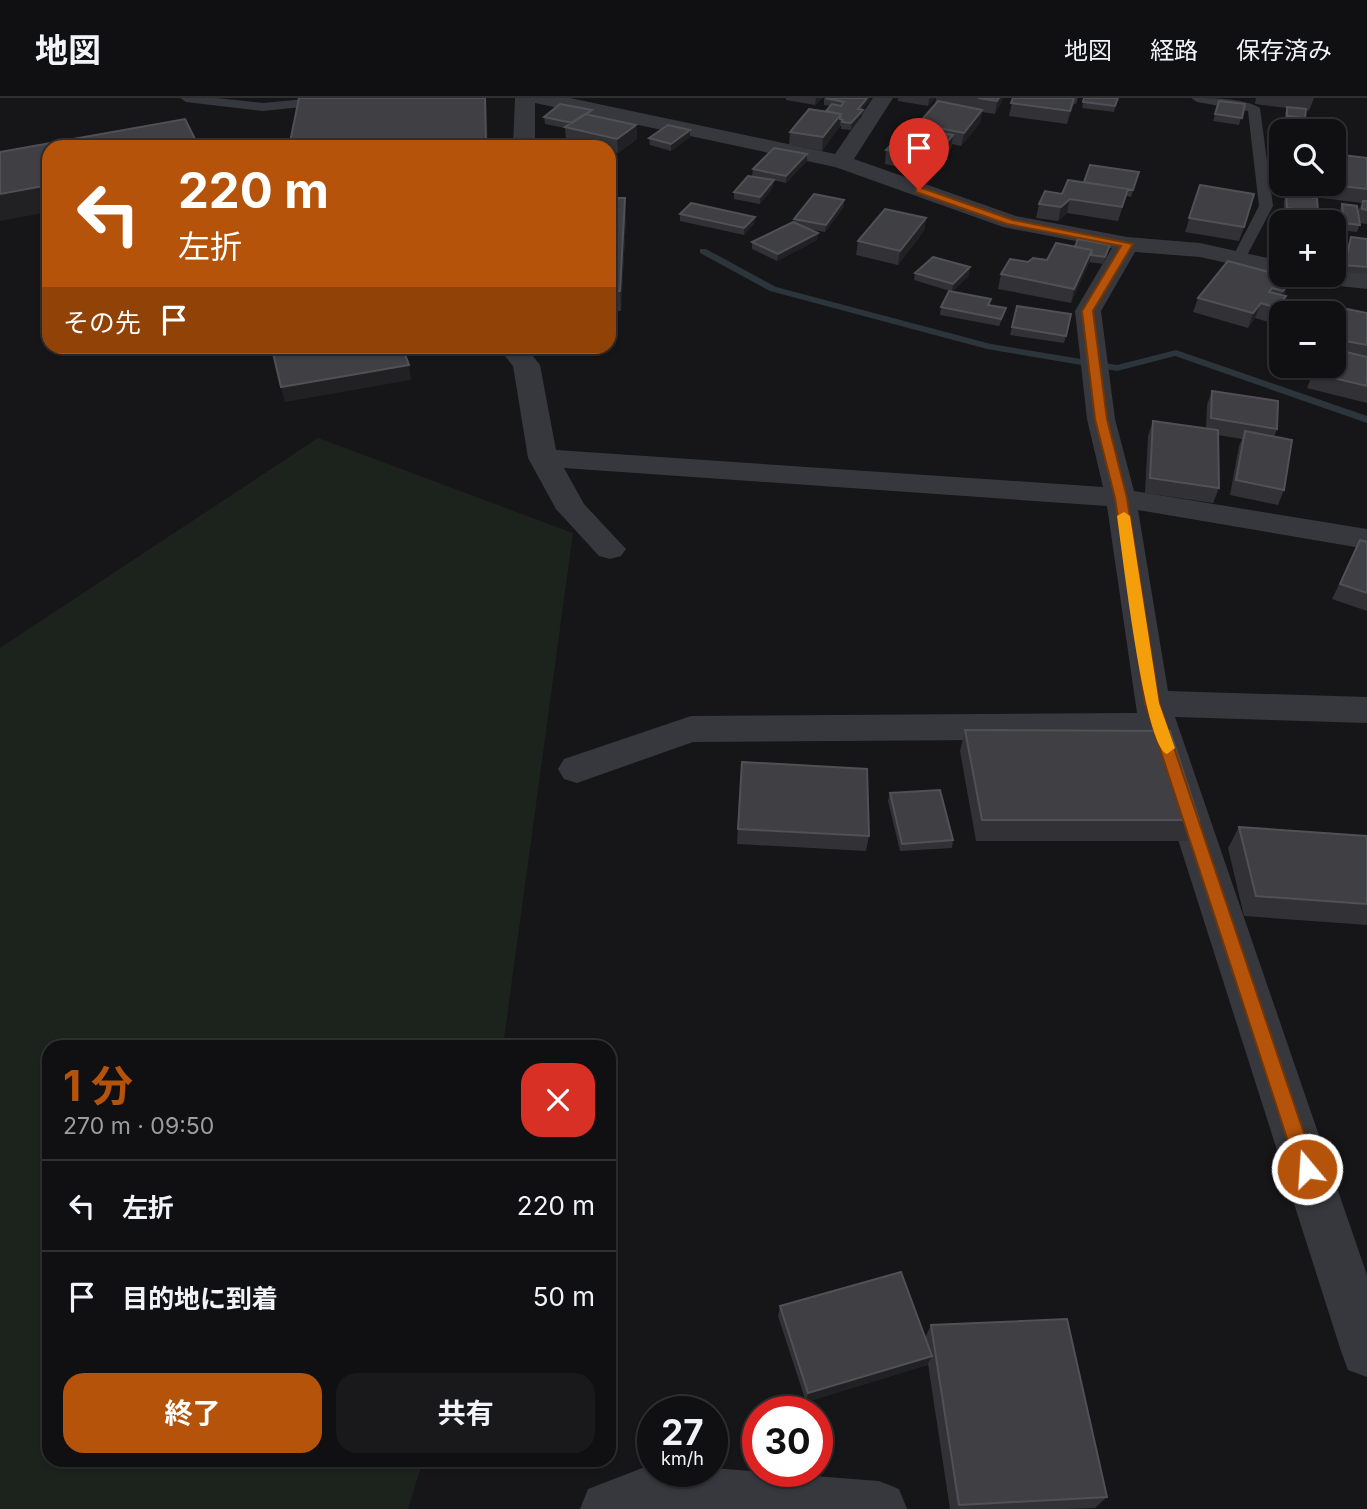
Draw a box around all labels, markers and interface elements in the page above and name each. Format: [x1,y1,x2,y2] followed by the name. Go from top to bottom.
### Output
[35,30,101,70] text: 地図
[1064,36,1112,65] text: 地図
[1150,36,1198,65] text: 経路
[1236,36,1332,65] text: 保存済み
[889,118,949,190] pin
[1269,119,1346,378] map controls
[1269,119,1346,196] button: search
[900,129,938,167] icon: arrive
[178,161,329,220] text: 220 m
[63,168,154,259] icon: left
[1269,210,1346,287] button: +
[178,227,242,266] text: 左折
[155,301,193,339] icon: arrive
[1269,301,1346,378] button: −
[63,307,141,338] text: その先
[63,1060,133,1111] text: 1 分
[521,1063,595,1137] button: close
[63,1112,214,1140] text: 270 m · 09:50
[1270,1132,1344,1206] position arrow
[63,1187,101,1225] icon: left
[517,1190,595,1221] text: 220 m
[122,1192,174,1223] text: 左折
[63,1278,101,1316] icon: arrive
[533,1281,595,1312] text: 50 m
[122,1283,278,1314] text: 目的地に到着
[63,1373,322,1453] button: 終了
[336,1373,595,1453] button: 共有
[742,1396,833,1487] speed limit sign: 30
[661,1411,704,1453] text: 27
[661,1448,704,1469] text: km/h

